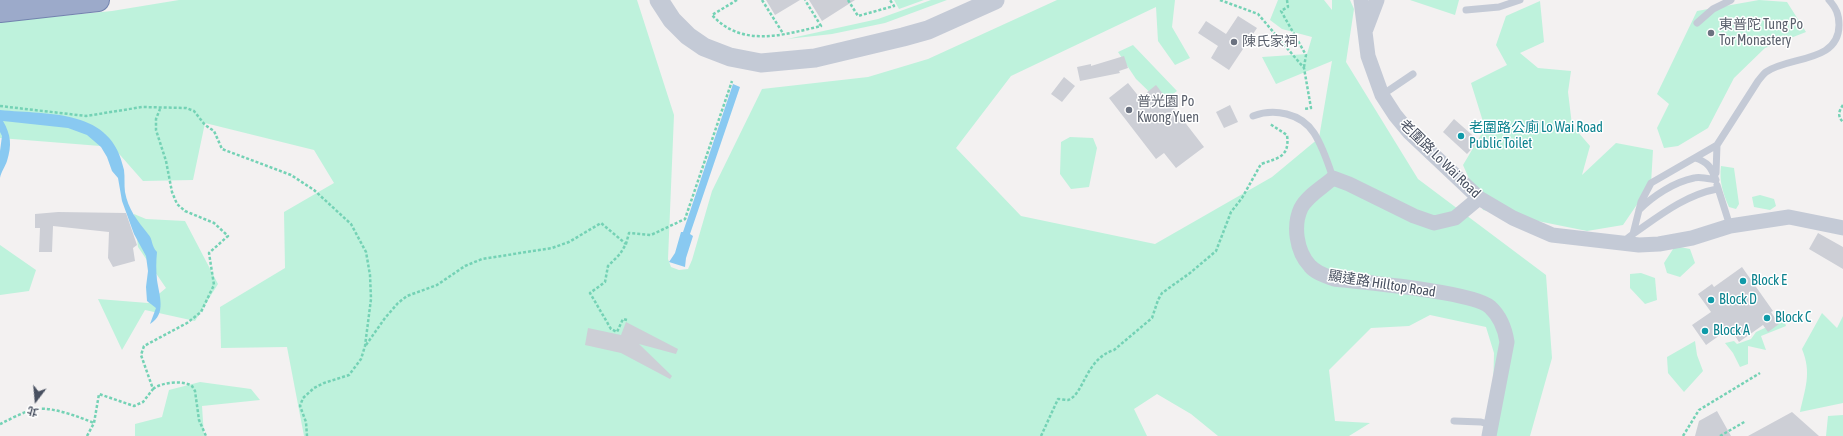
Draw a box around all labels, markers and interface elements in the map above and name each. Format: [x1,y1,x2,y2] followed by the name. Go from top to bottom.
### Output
[1719,17,1803,50] place label: 東普陀 Tung Po Tor Monastery
[1706,28,1716,38] marker: 東普陀 Tung Po Tor Monastery
[1242,34,1298,50] place label: 陳氏家祠
[1229,37,1239,47] marker: 陳氏家祠
[1137,94,1199,126] place label: 普光園 Po Kwong Yuen
[1124,105,1134,115] marker: 普光園 Po Kwong Yuen
[1396,116,1484,202] street label: 老圍路 Lo Wai Road
[1469,120,1603,152] place label: 老圍路公廁 Lo Wai Road Public Toilet
[1456,131,1466,141] marker: 老圍路公廁 Lo Wai Road Public Toilet
[1327,267,1437,301] street label: 顯達路 Hilltop Road
[1751,273,1787,289] place label: Block E
[1738,276,1748,286] marker: Block E
[1719,292,1757,308] place label: Block D
[1706,295,1716,305] marker: Block D
[1775,310,1811,326] place label: Block C
[1762,313,1772,323] marker: Block C
[1713,323,1750,339] place label: Block A
[1700,326,1710,336] marker: Block A
[16,380,56,420] north arrow
[26,404,40,419] text: 北

